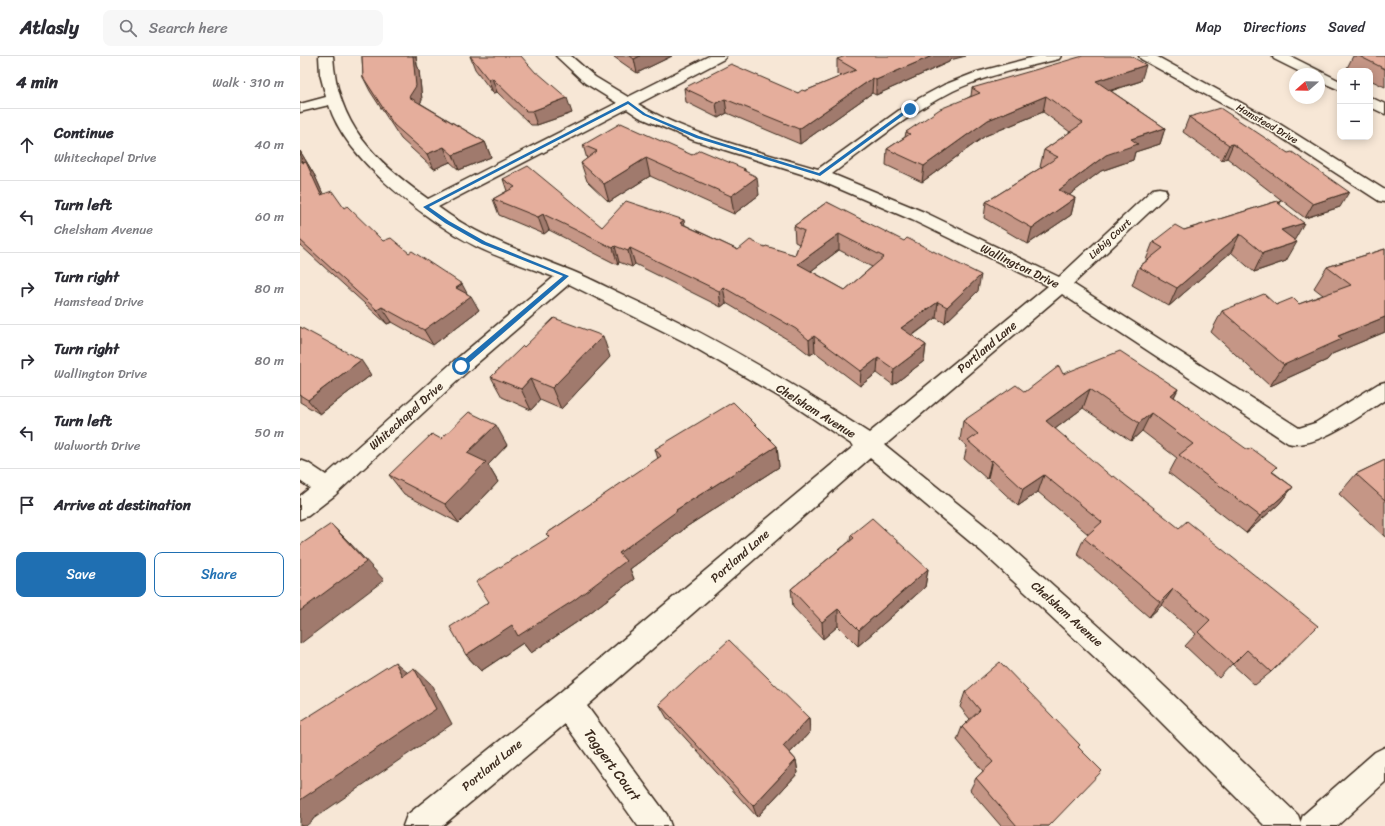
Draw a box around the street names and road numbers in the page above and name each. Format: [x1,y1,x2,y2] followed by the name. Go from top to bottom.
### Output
[1233,99,1301,149] street label: Hamstead Drive
[1084,214,1136,264] street label: Liebig Court
[977,237,1063,295] street label: Wallington Drive
[952,315,1022,379] street label: Portland Lane
[364,376,449,456] street label: Whitechapel Drive
[771,377,861,445] street label: Chelsham Avenue
[705,524,775,588] street label: Portland Lane
[1026,575,1108,653] street label: Chelsham Avenue
[577,723,648,808] street label: Taggert Court
[457,733,527,797] street label: Portland Lane

